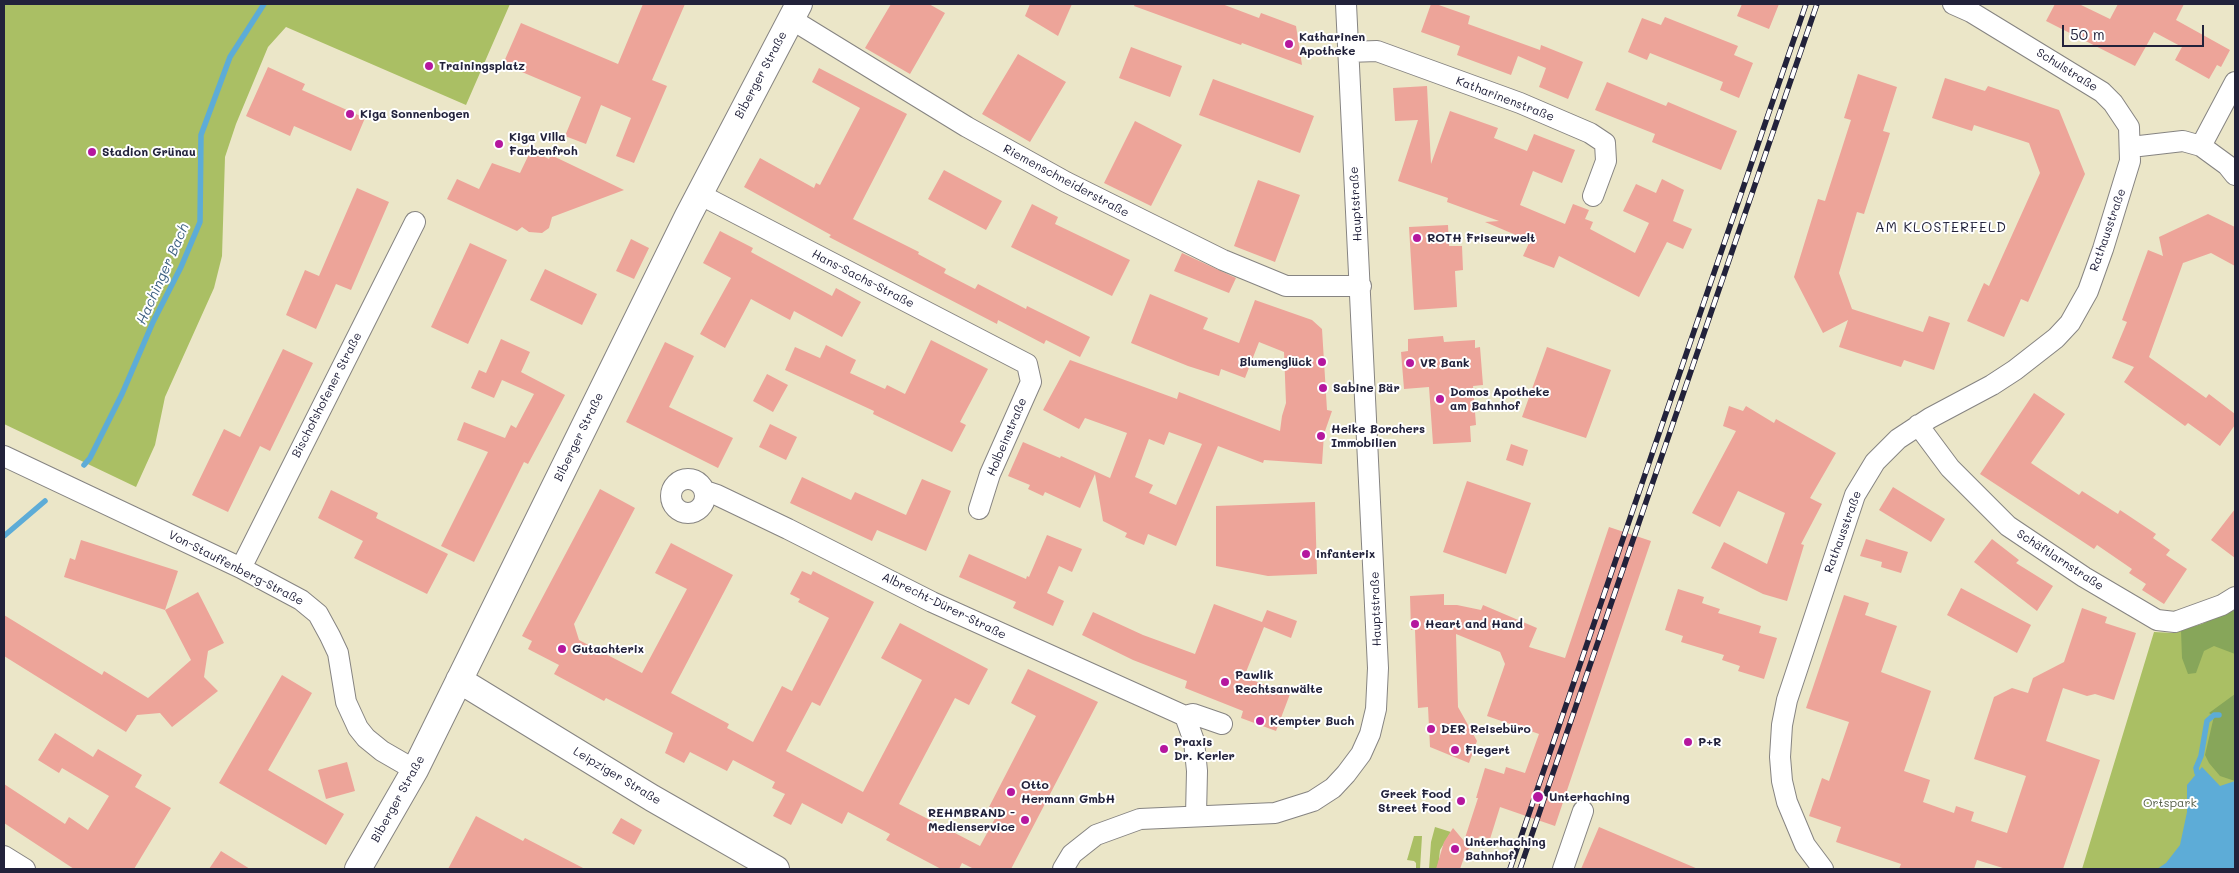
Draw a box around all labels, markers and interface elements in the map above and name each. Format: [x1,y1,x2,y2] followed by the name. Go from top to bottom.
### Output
[2064,15,2206,47] scale bar
[2070,24,2105,44] text: 50 m
[732,29,790,121] street label: Biberger Straße
[1299,30,1365,58] place label: Katharinen Apotheke
[1283,38,1295,50] marker: Katharinen Apotheke
[2034,45,2100,95] street label: Schulstraße
[439,59,525,73] place label: Trainingsplatz
[423,60,435,72] marker: Trainingsplatz
[1454,74,1556,124] street label: Katharinenstraße
[360,107,470,121] place label: Kiga Sonnenbogen
[344,108,356,120] marker: Kiga Sonnenbogen
[509,130,578,158] place label: Kiga Villa Farbenfroh
[493,138,505,150] marker: Kiga Villa Farbenfroh
[1001,142,1131,220] street label: Riemenschneiderstraße
[102,145,196,159] place label: Stadion Grünau
[86,146,98,158] marker: Stadion Grünau
[1347,166,1365,242] street label: Hauptstraße
[2087,187,2129,273] street label: Rathausstraße
[1873,220,2009,236] district label: AM KLOSTERFELD
[133,221,193,327] water label: Hachinger Bach
[1427,231,1535,245] place label: ROTH Friseurwelt
[1411,232,1423,244] marker: ROTH Friseurwelt
[809,247,917,311] street label: Hans-Sachs-Straße
[289,330,365,460] street label: Bischofshofener Straße
[1239,355,1312,369] place label: Blumenglück
[1316,356,1328,368] marker: Blumenglück
[1420,356,1469,370] place label: VR Bank
[1404,357,1416,369] marker: VR Bank
[1333,381,1400,395] place label: Sabine Bär
[1317,382,1329,394] marker: Sabine Bär
[1450,385,1549,413] place label: Domos Apotheke am Bahnhof
[551,390,607,484] street label: Biberger Straße
[1434,393,1446,405] marker: Domos Apotheke am Bahnhof
[984,396,1030,478] street label: Holbeinstraße
[1331,422,1425,450] place label: Heike Borchers Immobilien
[1315,430,1327,442] marker: Heike Borchers Immobilien
[1821,489,1865,575] street label: Rathausstraße
[2014,527,2106,593] street label: Schäftlarnstraße
[166,528,306,608] street label: Von-Stauffenberg-Straße
[1316,547,1375,561] place label: infanterix
[1300,548,1312,560] marker: infanterix
[880,570,1008,642] street label: Albrecht-Dürer-Straße
[1367,571,1385,647] street label: Hauptstraße
[1425,617,1523,631] place label: Heart and Hand
[1409,618,1421,630] marker: Heart and Hand
[572,642,644,656] place label: Gutachterix
[556,643,568,655] marker: Gutachterix
[1235,668,1323,696] place label: Pawlik Rechtsanwälte
[1219,676,1231,688] marker: Pawlik Rechtsanwälte
[1270,714,1354,728] place label: Kempter Buch
[1254,715,1266,727] marker: Kempter Buch
[1441,722,1531,736] place label: DER Reisebüro
[1425,723,1437,735] marker: DER Reisebüro
[1174,735,1235,763] place label: Praxis Dr. Kerler
[1698,735,1721,749] place label: P+R
[1682,736,1694,748] marker: P+R
[1158,743,1170,755] marker: Praxis Dr. Kerler
[1465,743,1510,757] place label: Fiegert
[570,744,664,808] street label: Leipziger Straße
[1449,744,1461,756] marker: Fiegert
[368,753,428,845] street label: Biberger Straße
[1021,778,1115,806] place label: Otto Hermann GmbH
[1005,786,1017,798] marker: Otto Hermann GmbH
[1378,787,1451,815] place label: Greek Food Street Food
[1531,790,1545,804] marker: Unterhaching
[1549,790,1630,804] place label: Unterhaching
[1455,795,1467,807] marker: Greek Food Street Food
[2143,796,2197,810] park label: Ortspark
[928,806,1015,834] place label: REHMBRAND - Medienservice
[1019,814,1031,826] marker: REHMBRAND - Medienservice
[1465,835,1546,863] place label: Unterhaching Bahnhof
[1449,843,1461,855] marker: Unterhaching Bahnhof

